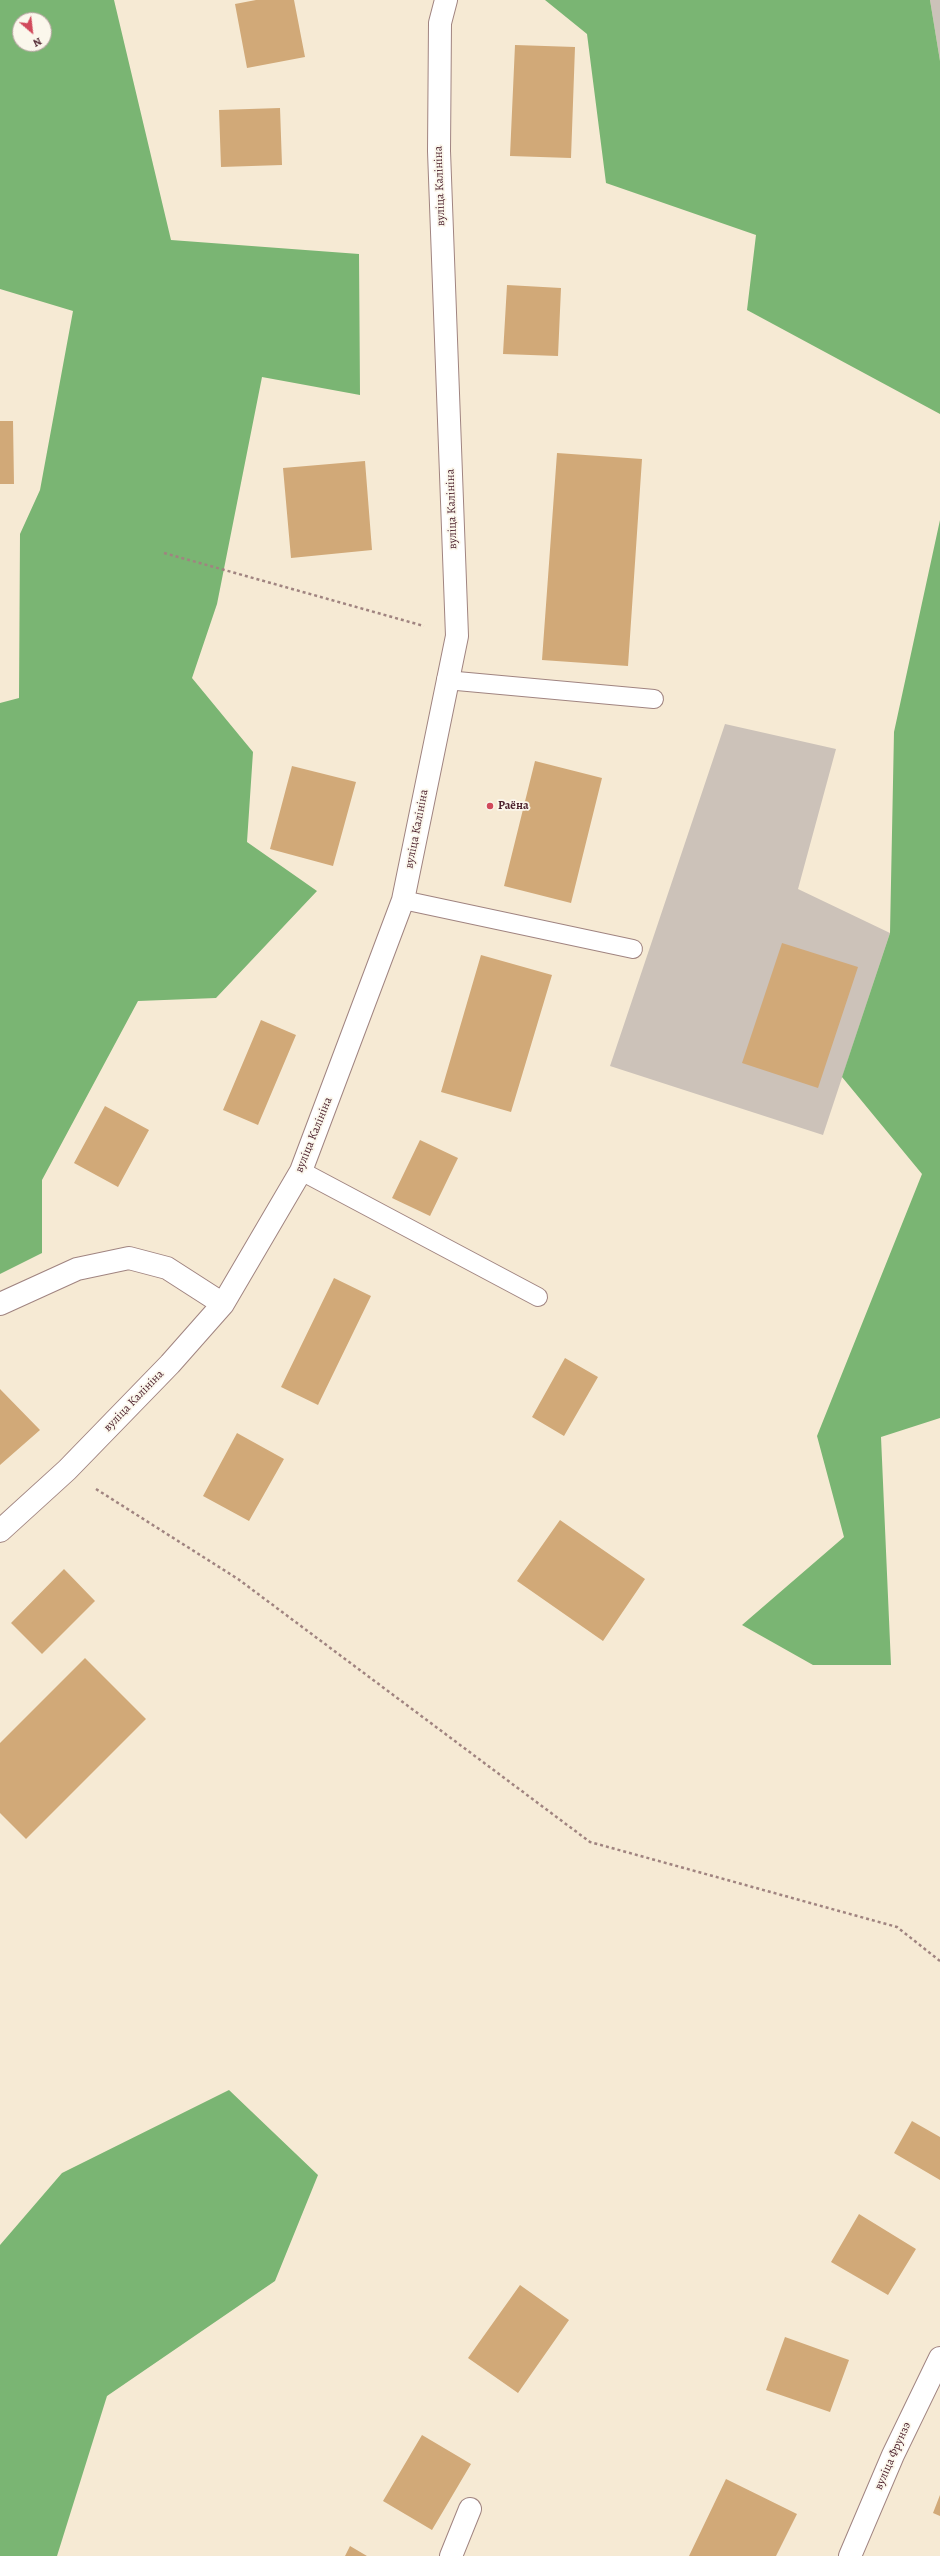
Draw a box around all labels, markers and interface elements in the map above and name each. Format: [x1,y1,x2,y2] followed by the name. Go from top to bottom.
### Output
[12,12,52,52] north arrow
[30,34,44,51] text: N
[431,146,449,226] street label: вуліца Калініна
[443,469,461,549] street label: вуліца Калініна
[402,788,432,870] street label: вуліца Калініна
[498,799,529,813] place label: Раёна
[485,801,495,811] marker: Раёна
[292,1095,336,1175] street label: вуліца Калініна
[101,1367,167,1435] street label: вуліца Калініна
[872,2420,914,2492] street label: вуліца Фрунзэ

